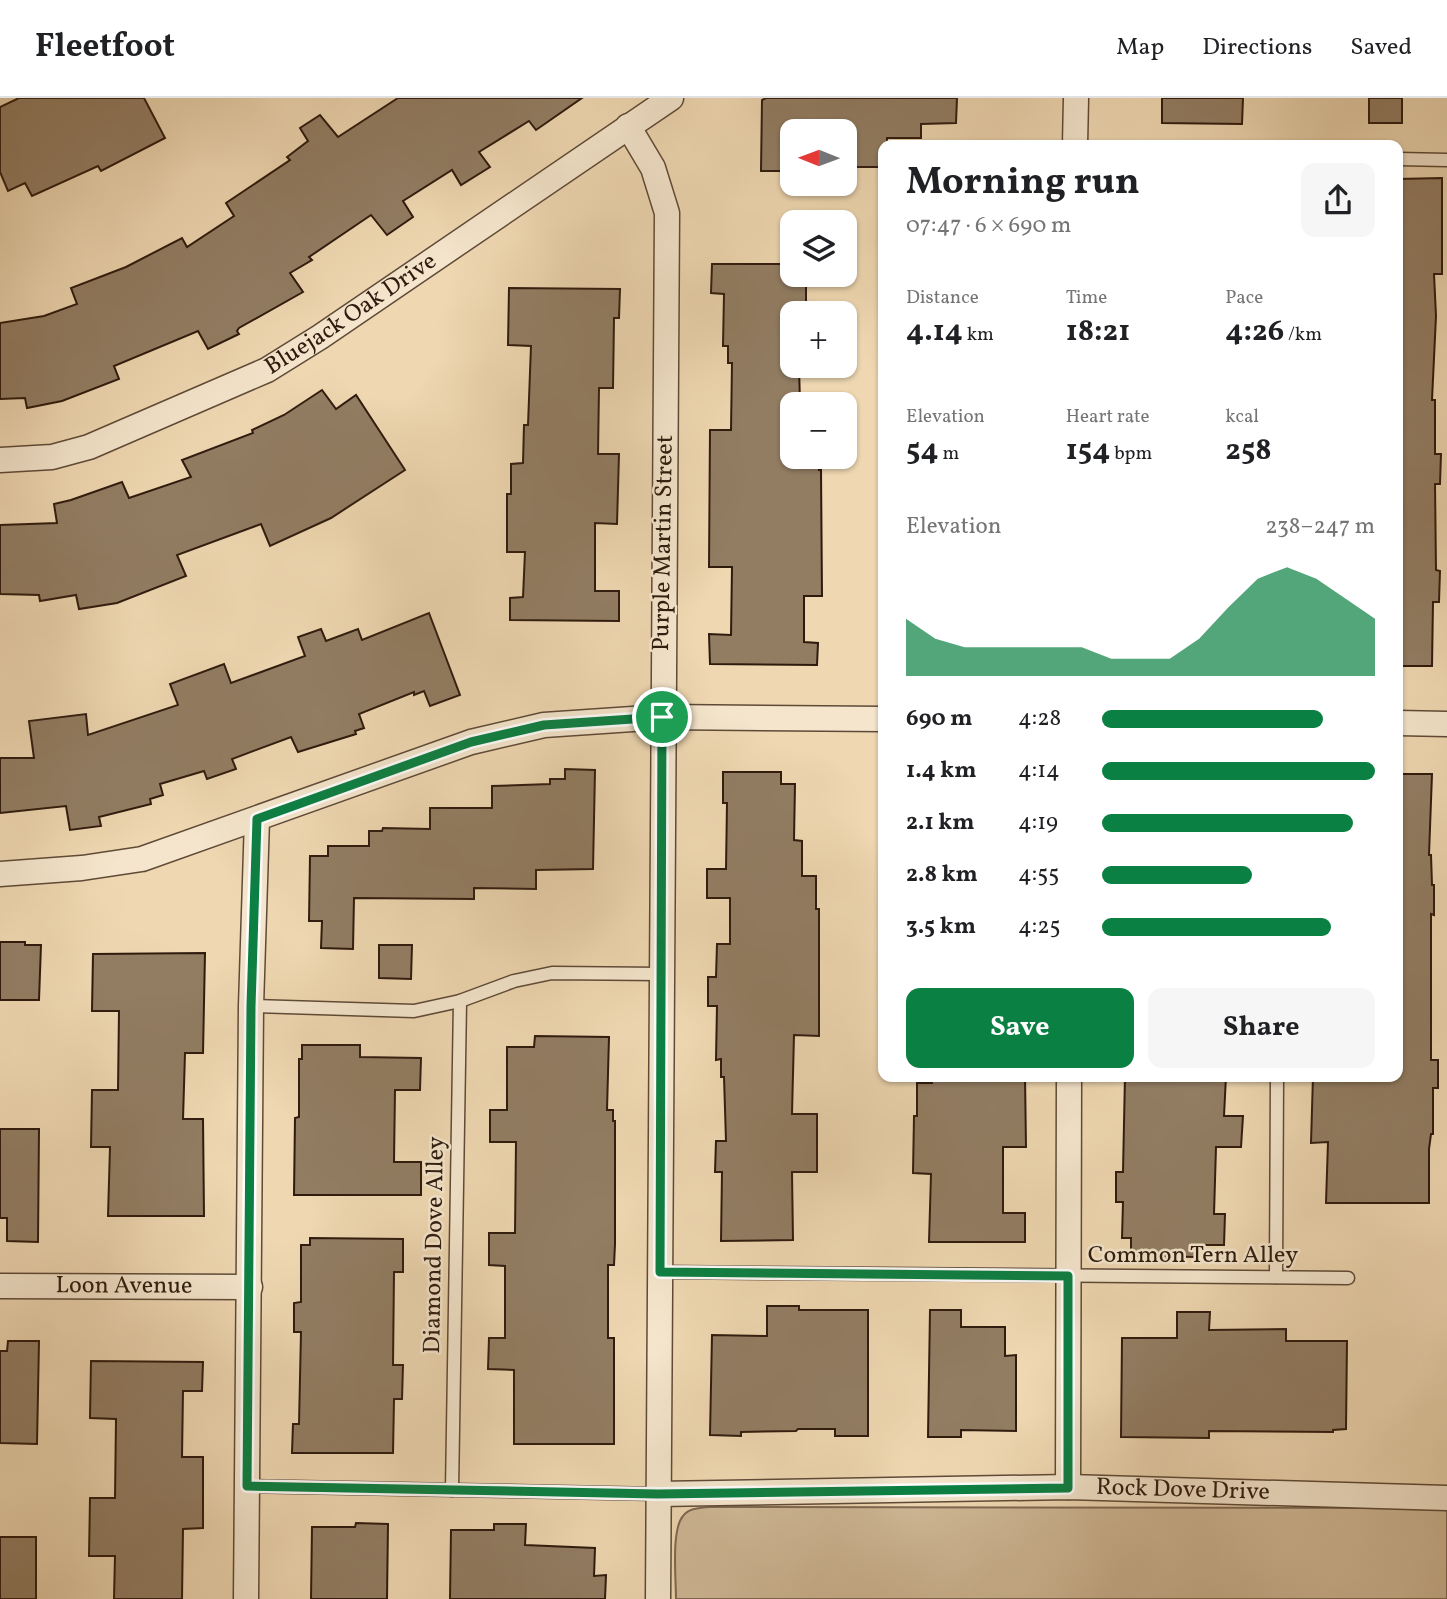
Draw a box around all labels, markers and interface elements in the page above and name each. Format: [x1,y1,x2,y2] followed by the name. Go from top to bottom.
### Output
[35,25,175,71] text: Fleetfoot
[1116,31,1164,65] text: Map
[1202,31,1312,65] text: Directions
[1350,31,1412,65] text: Saved
[780,119,858,196] north arrow
[780,119,857,469] map controls
[906,157,1140,210] text: Morning run
[1301,163,1375,237] button: share
[780,210,857,287] button: layers
[906,210,1071,242] text: 07:47 · 6 × 690 m
[259,245,444,384] street label: Bluejack Oak Drive
[906,285,979,311] text: Distance
[1066,285,1107,311] text: Time
[1225,285,1263,311] text: Pace
[780,301,857,378] button: +
[906,311,963,353] text: 4.14
[1066,311,1130,353] text: 18:21
[1225,311,1284,353] text: 4:26
[963,322,994,348] text: km
[1284,322,1322,348] text: /km
[780,392,857,469] button: −
[906,404,985,430] text: Elevation
[1066,404,1150,430] text: Heart rate
[1225,404,1259,430] text: kcal
[906,430,939,472] text: 54
[1066,430,1110,472] text: 154
[1225,430,1272,472] text: 258
[645,435,683,651] street label: Purple Martin Street
[939,441,959,467] text: m
[1110,441,1152,467] text: bpm
[906,511,1002,543] text: Elevation
[1265,511,1375,543] text: 238–247 m
[632,687,692,747] pin
[643,698,681,736] icon: arrive
[906,703,973,735] text: 690 m
[1018,703,1061,735] text: 4:28
[906,755,977,787] text: 1.4 km
[1018,755,1060,787] text: 4:14
[906,807,975,839] text: 2.1 km
[1018,807,1058,839] text: 4:19
[906,859,978,891] text: 2.8 km
[1018,859,1059,891] text: 4:55
[906,911,976,943] text: 3.5 km
[1018,911,1061,943] text: 4:25
[906,988,1134,1068] button: Save
[1148,988,1375,1068] button: Share
[416,1136,454,1354] street label: Diamond Dove Alley
[1088,1239,1298,1273] street label: Common Tern Alley
[56,1269,192,1304] street label: Loon Avenue
[1095,1471,1270,1510] street label: Rock Dove Drive

